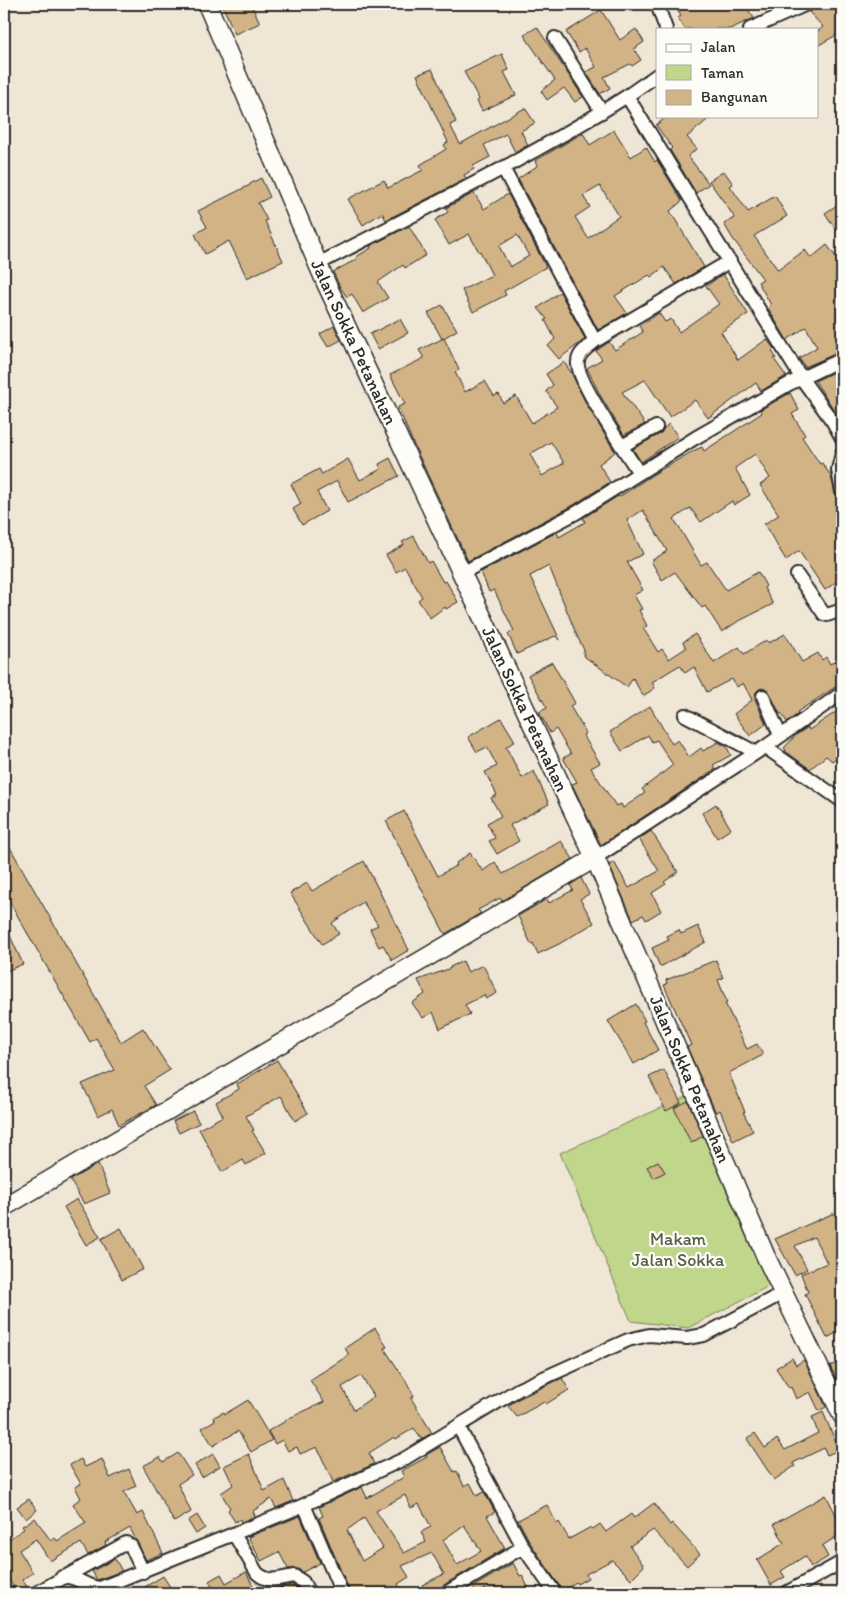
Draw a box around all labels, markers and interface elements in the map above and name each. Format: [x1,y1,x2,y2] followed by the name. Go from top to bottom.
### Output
[656,28,818,118] legend
[701,38,735,56] text: Jalan
[701,64,744,82] text: Taman
[701,88,768,106] text: Bangunan
[306,256,402,428] street label: Jalan Sokka Petanahan
[477,623,573,795] street label: Jalan Sokka Petanahan
[645,992,735,1166] street label: Jalan Sokka Petanahan
[632,1228,725,1271] park label: Makam Jalan Sokka

